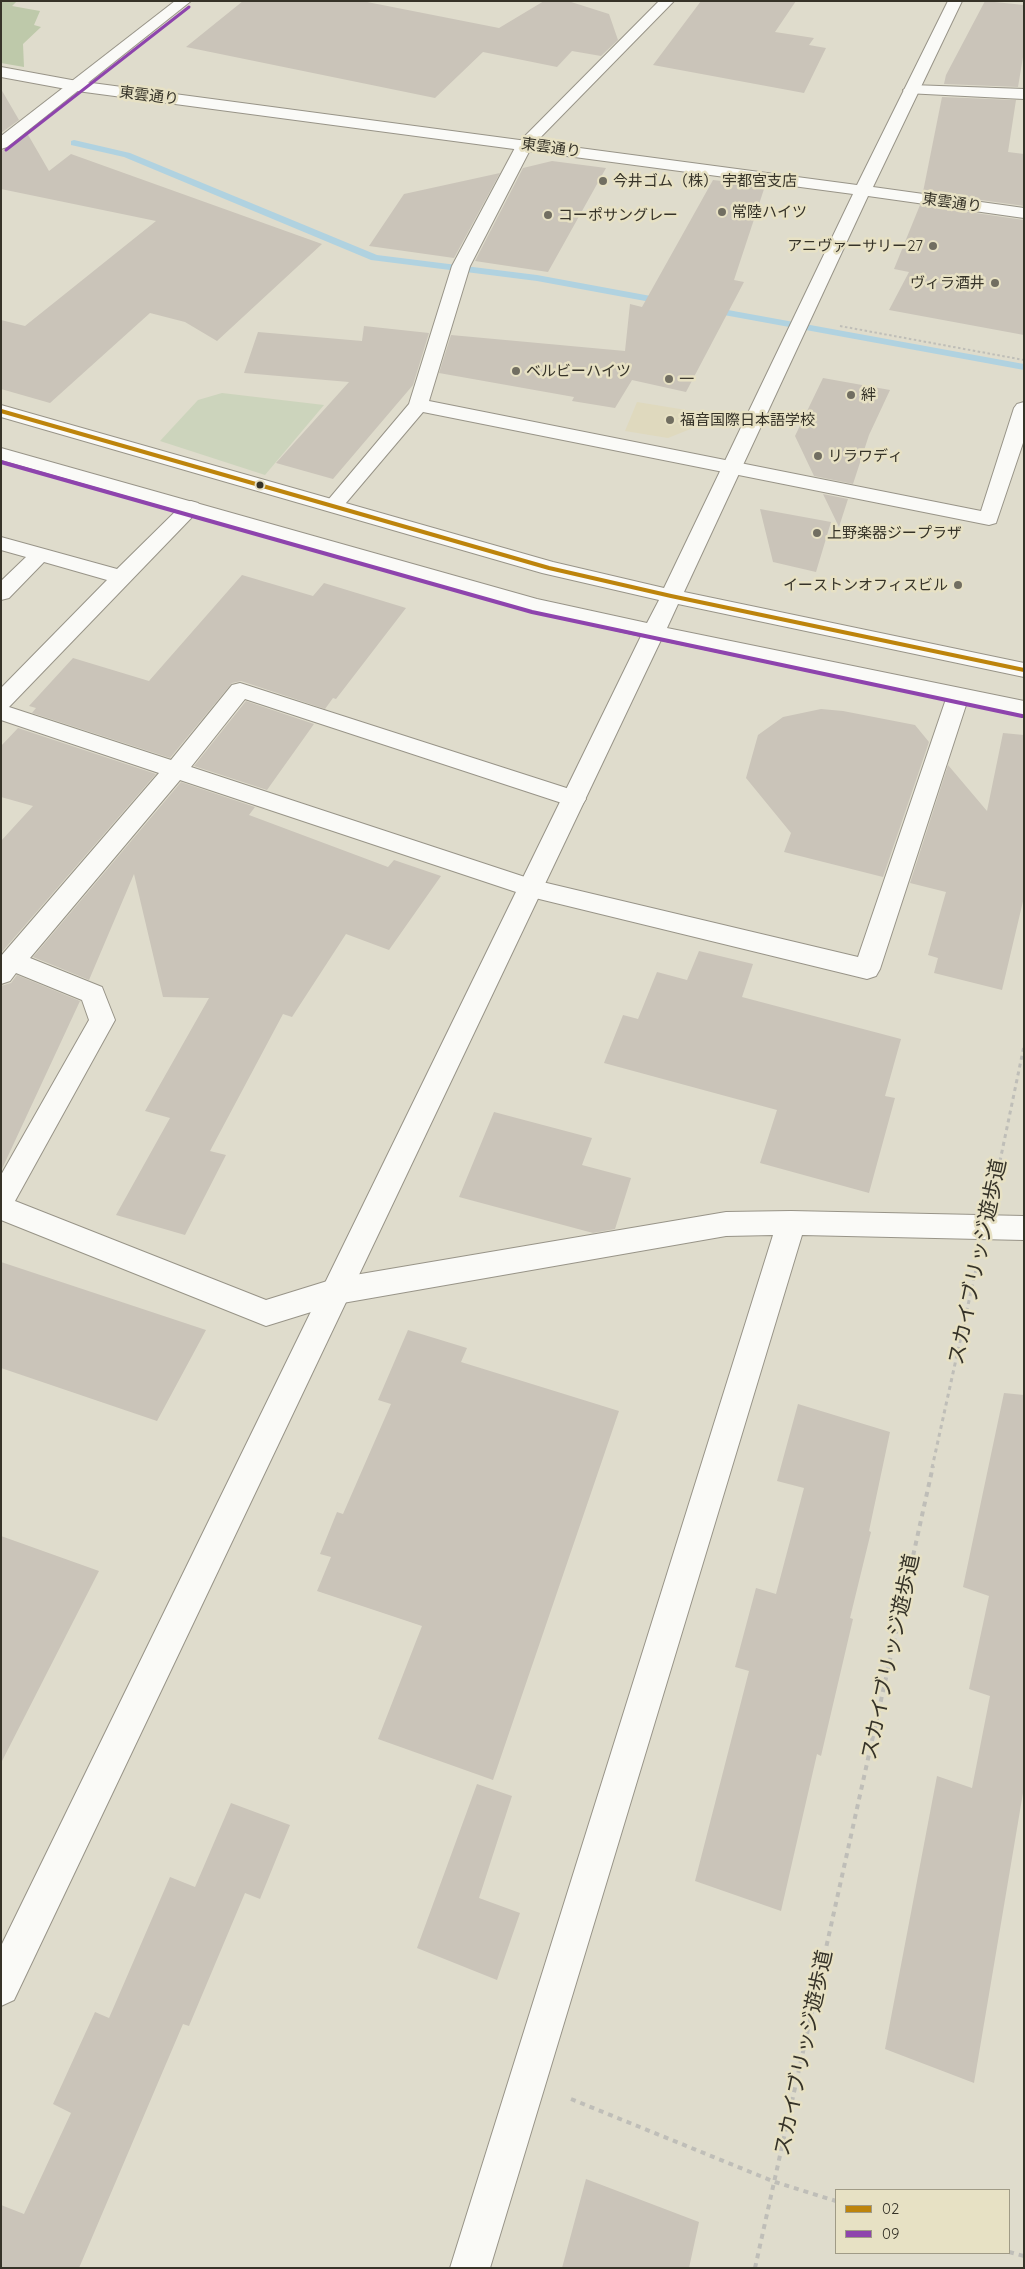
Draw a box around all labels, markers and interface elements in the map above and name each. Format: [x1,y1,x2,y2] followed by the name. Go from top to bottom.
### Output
[118,83,180,109] street label: 東雲通り
[520,135,582,161] street label: 東雲通り
[613,172,797,190] place label: 今井ゴム（株） 宇都宮支店
[597,175,609,187] marker: 今井ゴム（株） 宇都宮支店
[921,190,983,216] street label: 東雲通り
[732,203,807,221] place label: 常陸ハイツ
[558,206,678,224] place label: コーポサングレー
[716,206,728,218] marker: 常陸ハイツ
[542,209,554,221] marker: コーポサングレー
[787,237,923,255] place label: アニヴァーサリー27
[927,240,939,252] marker: アニヴァーサリー27
[910,274,985,292] place label: ヴィラ酒井
[989,277,1001,289] marker: ヴィラ酒井
[526,362,631,380] place label: ベルビーハイツ
[510,365,522,377] marker: ベルビーハイツ
[679,370,694,388] place label: 一
[663,373,675,385] marker: 一
[861,386,876,404] place label: 絆
[845,389,857,401] marker: 絆
[680,411,815,429] place label: 福音国際日本語学校
[664,414,676,426] marker: 福音国際日本語学校
[828,447,903,465] place label: リラワディ
[812,450,824,462] marker: リラワディ
[255,480,265,490] unlabelled marker
[827,524,962,542] place label: 上野楽器ジープラザ
[811,527,823,539] marker: 上野楽器ジープラザ
[783,576,948,594] place label: イーストンオフィスビル
[952,579,964,591] marker: イーストンオフィスビル
[944,1157,1012,1367] street label: スカイブリッジ遊歩道
[857,1552,925,1762] street label: スカイブリッジ遊歩道
[770,1948,838,2158] street label: スカイブリッジ遊歩道
[835,2189,1010,2254] legend
[882,2199,899,2218] text: 02
[882,2224,899,2243] text: 09

